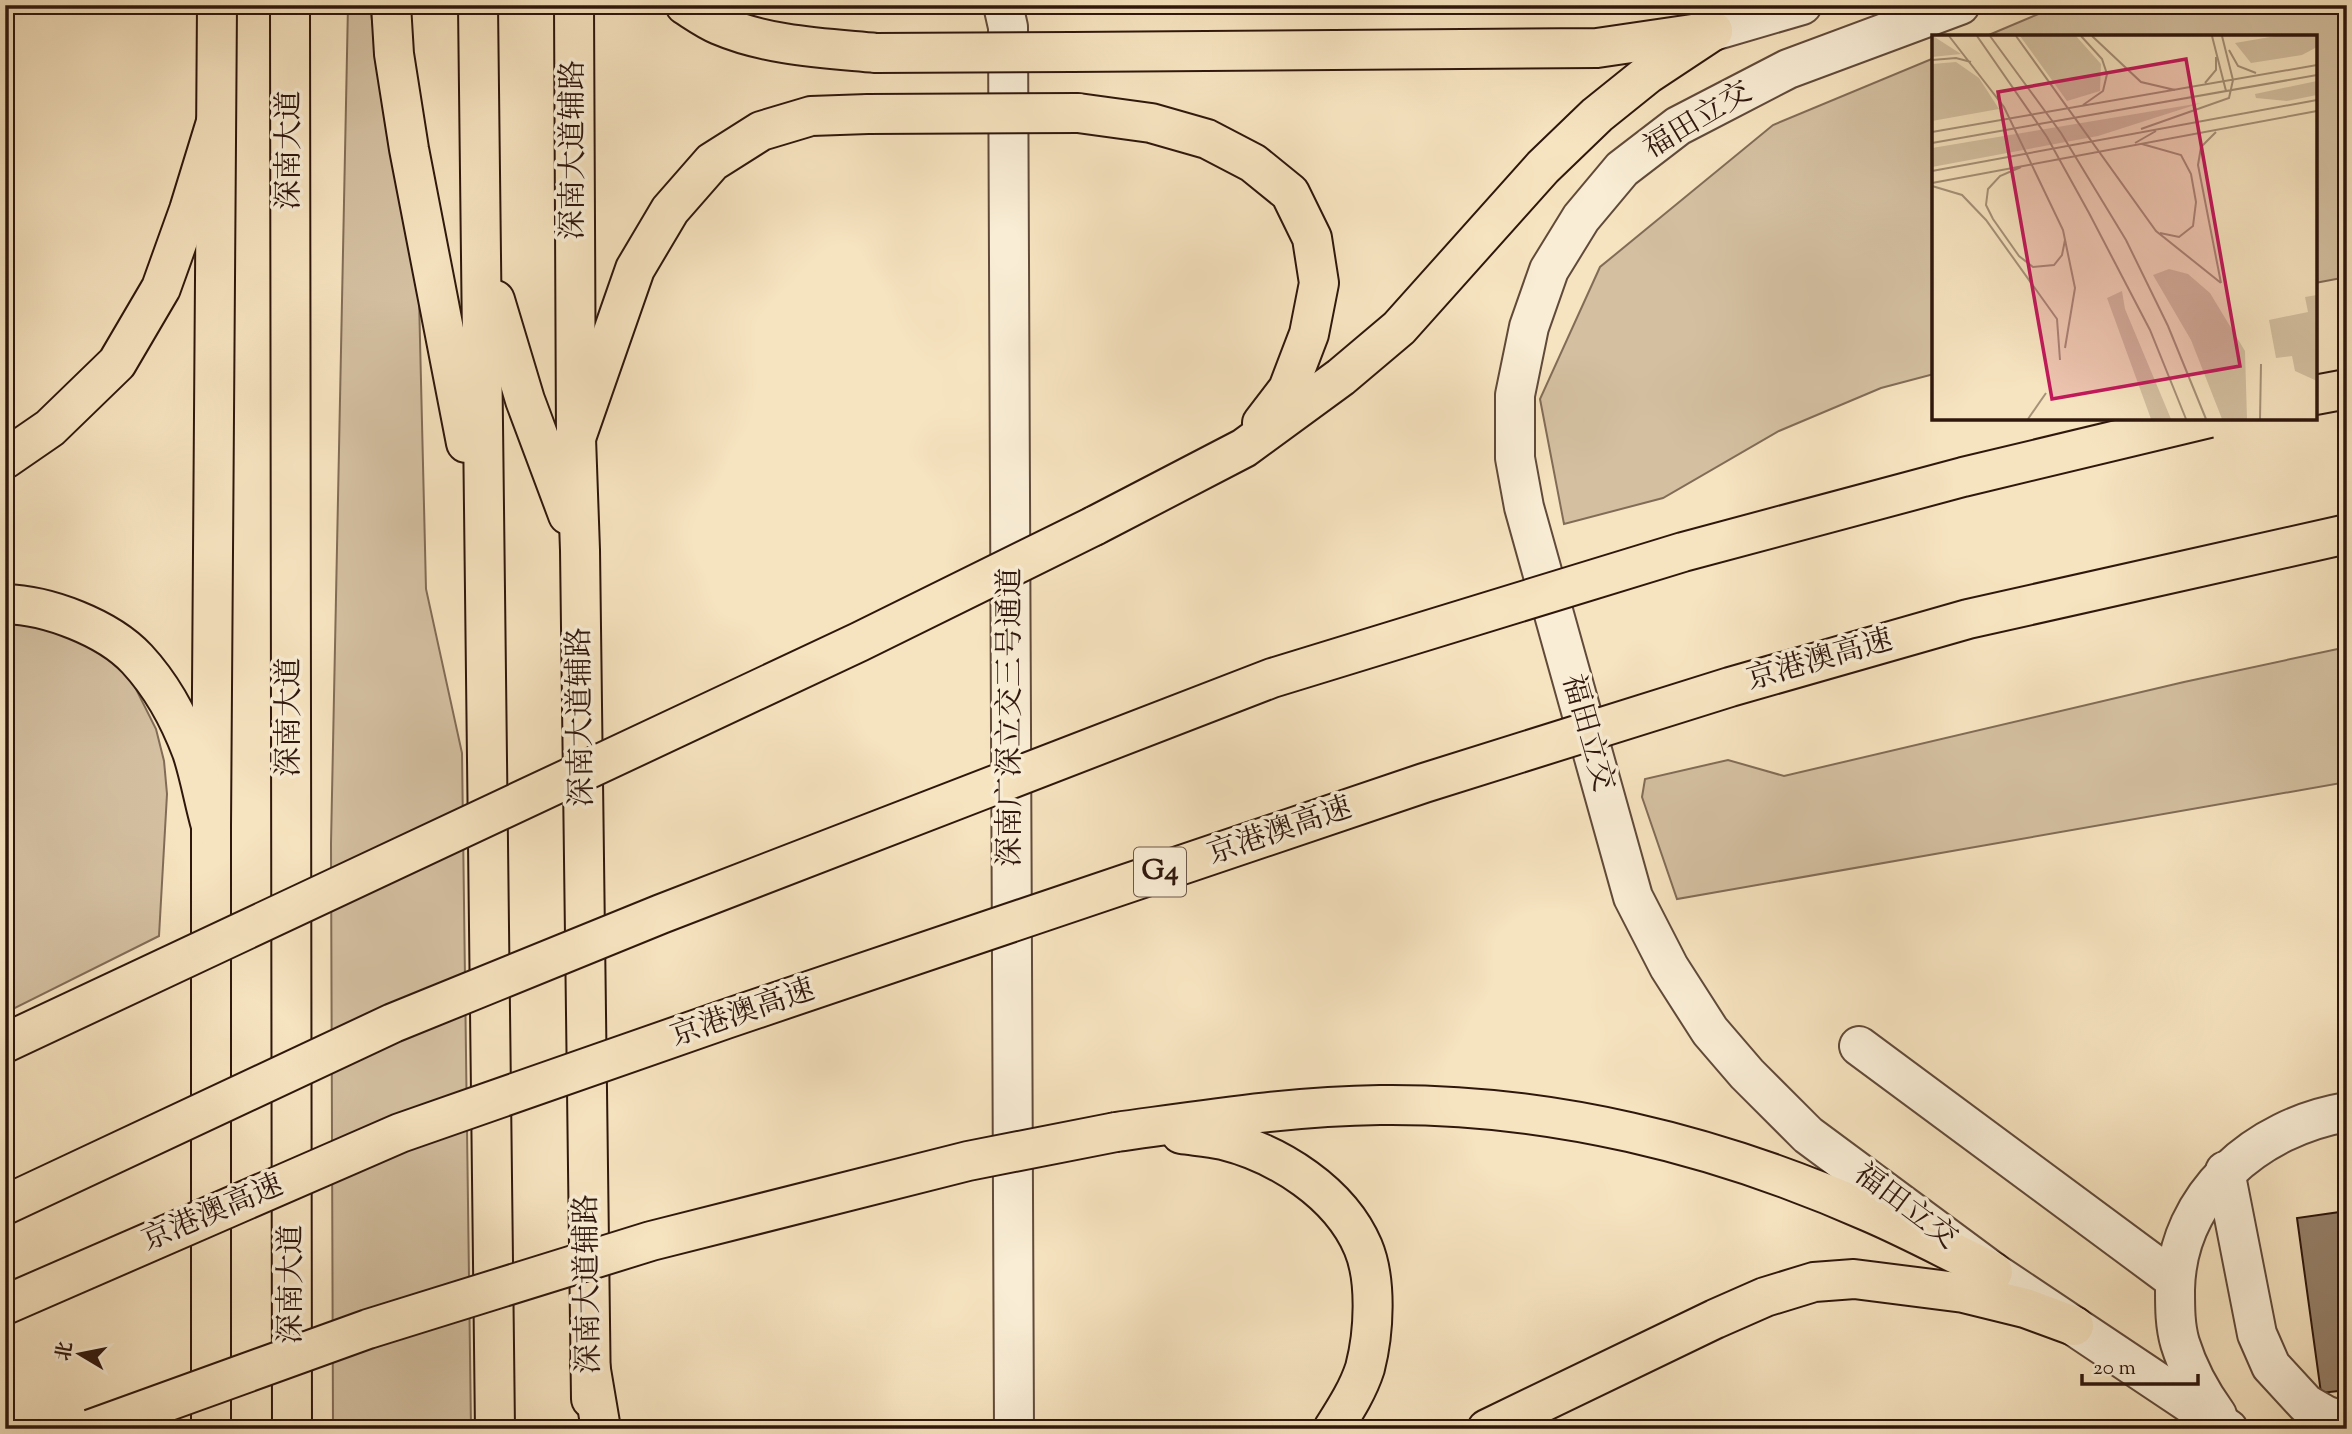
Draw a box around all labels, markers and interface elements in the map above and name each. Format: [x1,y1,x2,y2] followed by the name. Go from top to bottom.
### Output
[1932,35,2317,420] inset map
[553,60,596,240] street label: 深南大道辅路
[1635,72,1761,170] street label: 福田立交
[269,90,312,210] street label: 深南大道
[990,567,1033,867] street label: 深南广深立交三号通道
[1742,620,1898,702] street label: 京港澳高速
[559,627,605,807] street label: 深南大道辅路
[269,657,312,777] street label: 深南大道
[1550,669,1624,797] street label: 福田立交
[1202,787,1358,877] street label: 京港澳高速
[1134,848,1186,896] road number: G4
[665,969,821,1059] street label: 京港澳高速
[1844,1154,1966,1260] street label: 福田立交
[136,1165,290,1263] street label: 京港澳高速
[566,1194,612,1374] street label: 深南大道辅路
[271,1224,314,1344] street label: 深南大道
[46,1318,116,1388] north arrow
[51,1340,81,1363] text: 北
[2082,1343,2198,1387] scale bar
[2093,1354,2136,1384] text: 20 m

